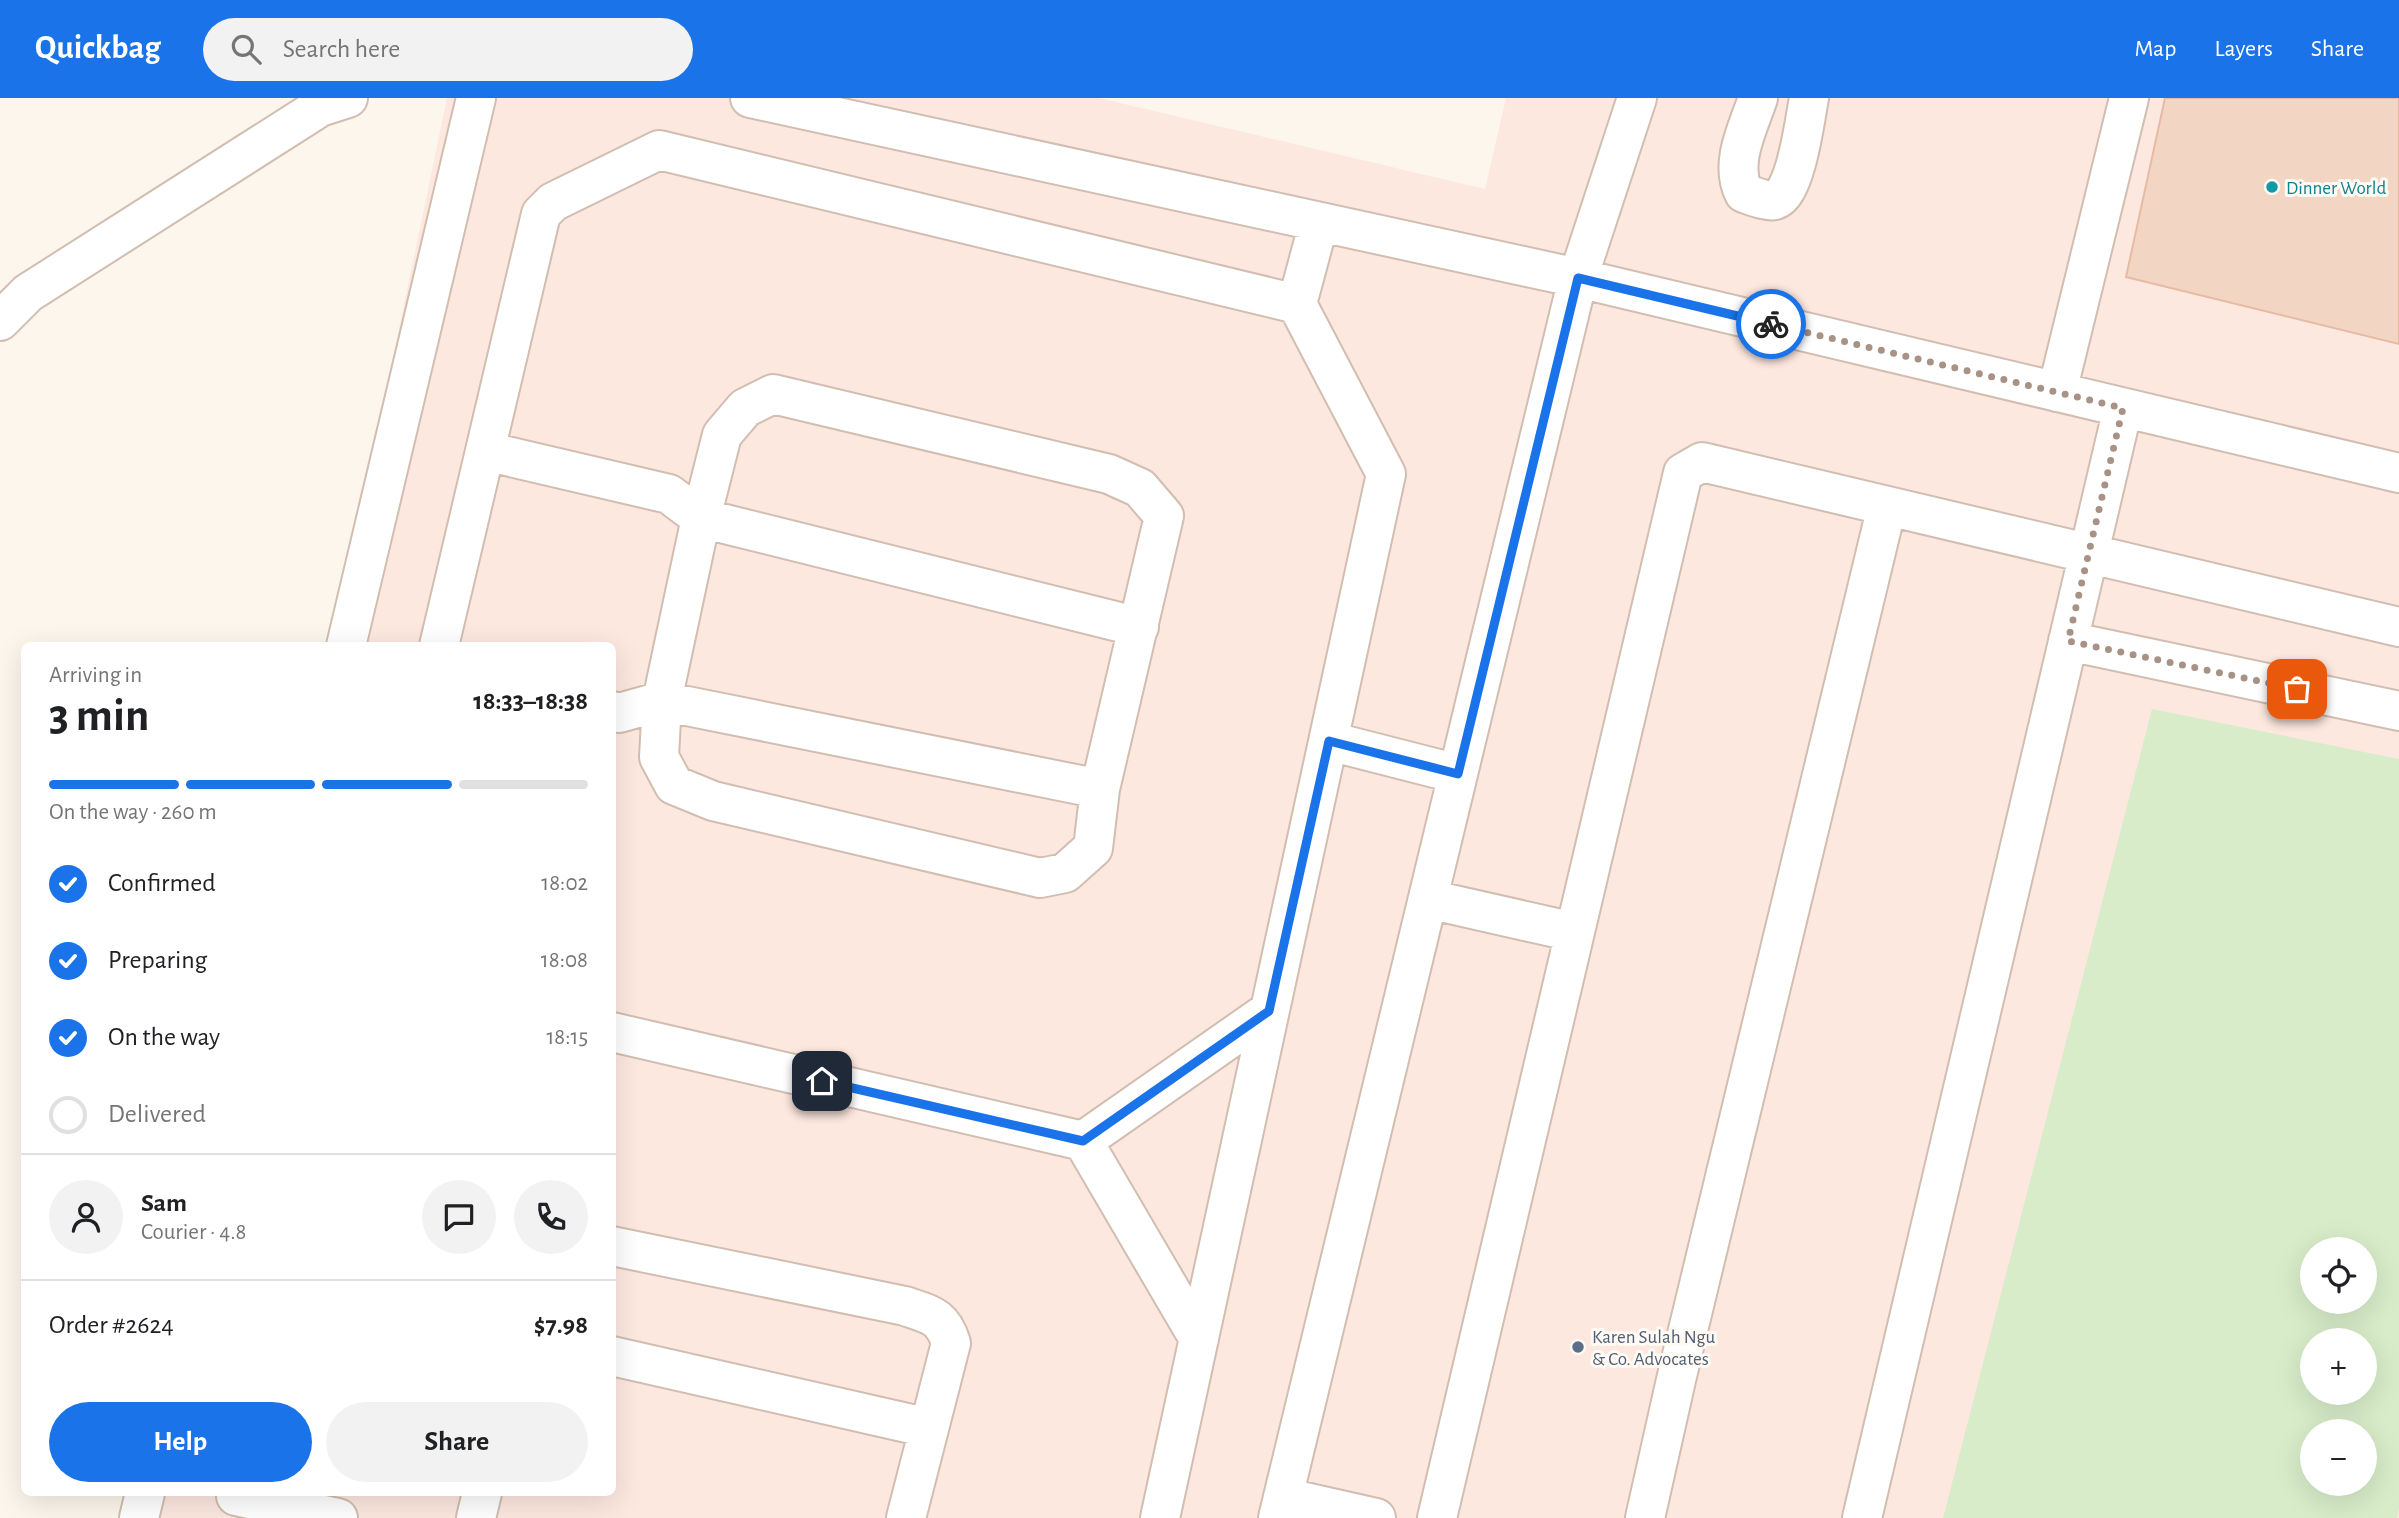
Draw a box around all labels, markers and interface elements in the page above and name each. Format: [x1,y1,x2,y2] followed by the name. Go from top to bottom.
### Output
[203,18,693,81] search box
[227,30,265,68] icon: search
[35,32,161,65] text: Quickbag
[283,36,400,62] text: Search here
[2134,37,2176,61] text: Map
[2214,37,2273,61] text: Layers
[2311,37,2364,61] text: Share
[2264,179,2280,195] marker: Dinner World
[2286,179,2386,198] place label: Dinner World
[1736,289,1806,359] courier
[1752,305,1790,343] icon: bike
[2267,659,2327,719] pin
[49,664,142,687] text: Arriving in
[2278,670,2316,708] icon: bag
[473,688,588,714] text: 18:33–18:38
[49,693,149,739] text: 3 min
[49,801,217,824] text: On the way · 260 m
[49,865,87,903] icon: check
[108,870,216,896] text: Confirmed
[541,872,588,895] text: 18:02
[49,942,87,980] icon: check
[108,947,207,973] text: Preparing
[541,949,588,972] text: 18:08
[49,1019,87,1057] icon: check
[108,1024,220,1050] text: On the way
[546,1026,588,1049] text: 18:15
[792,1051,852,1111] pin
[803,1062,841,1100] icon: home
[108,1101,206,1127] text: Delivered
[49,1180,123,1254] button: person
[422,1180,496,1254] button: chat
[514,1180,588,1254] button: phone
[141,1190,187,1216] text: Sam
[141,1221,246,1244] text: Courier · 4.8
[2300,1237,2377,1496] map controls
[2300,1237,2377,1314] button: locate
[49,1312,174,1338] text: Order #2624
[534,1312,588,1338] text: $7.98
[1592,1328,1716,1369] place label: Karen Sulah Ngu & Co. Advocates
[2300,1328,2377,1405] button: +
[1570,1339,1586,1355] marker: Karen Sulah Ngu & Co. Advocates
[49,1402,312,1482] button: Help
[326,1402,588,1482] button: Share
[2300,1419,2377,1496] button: −

